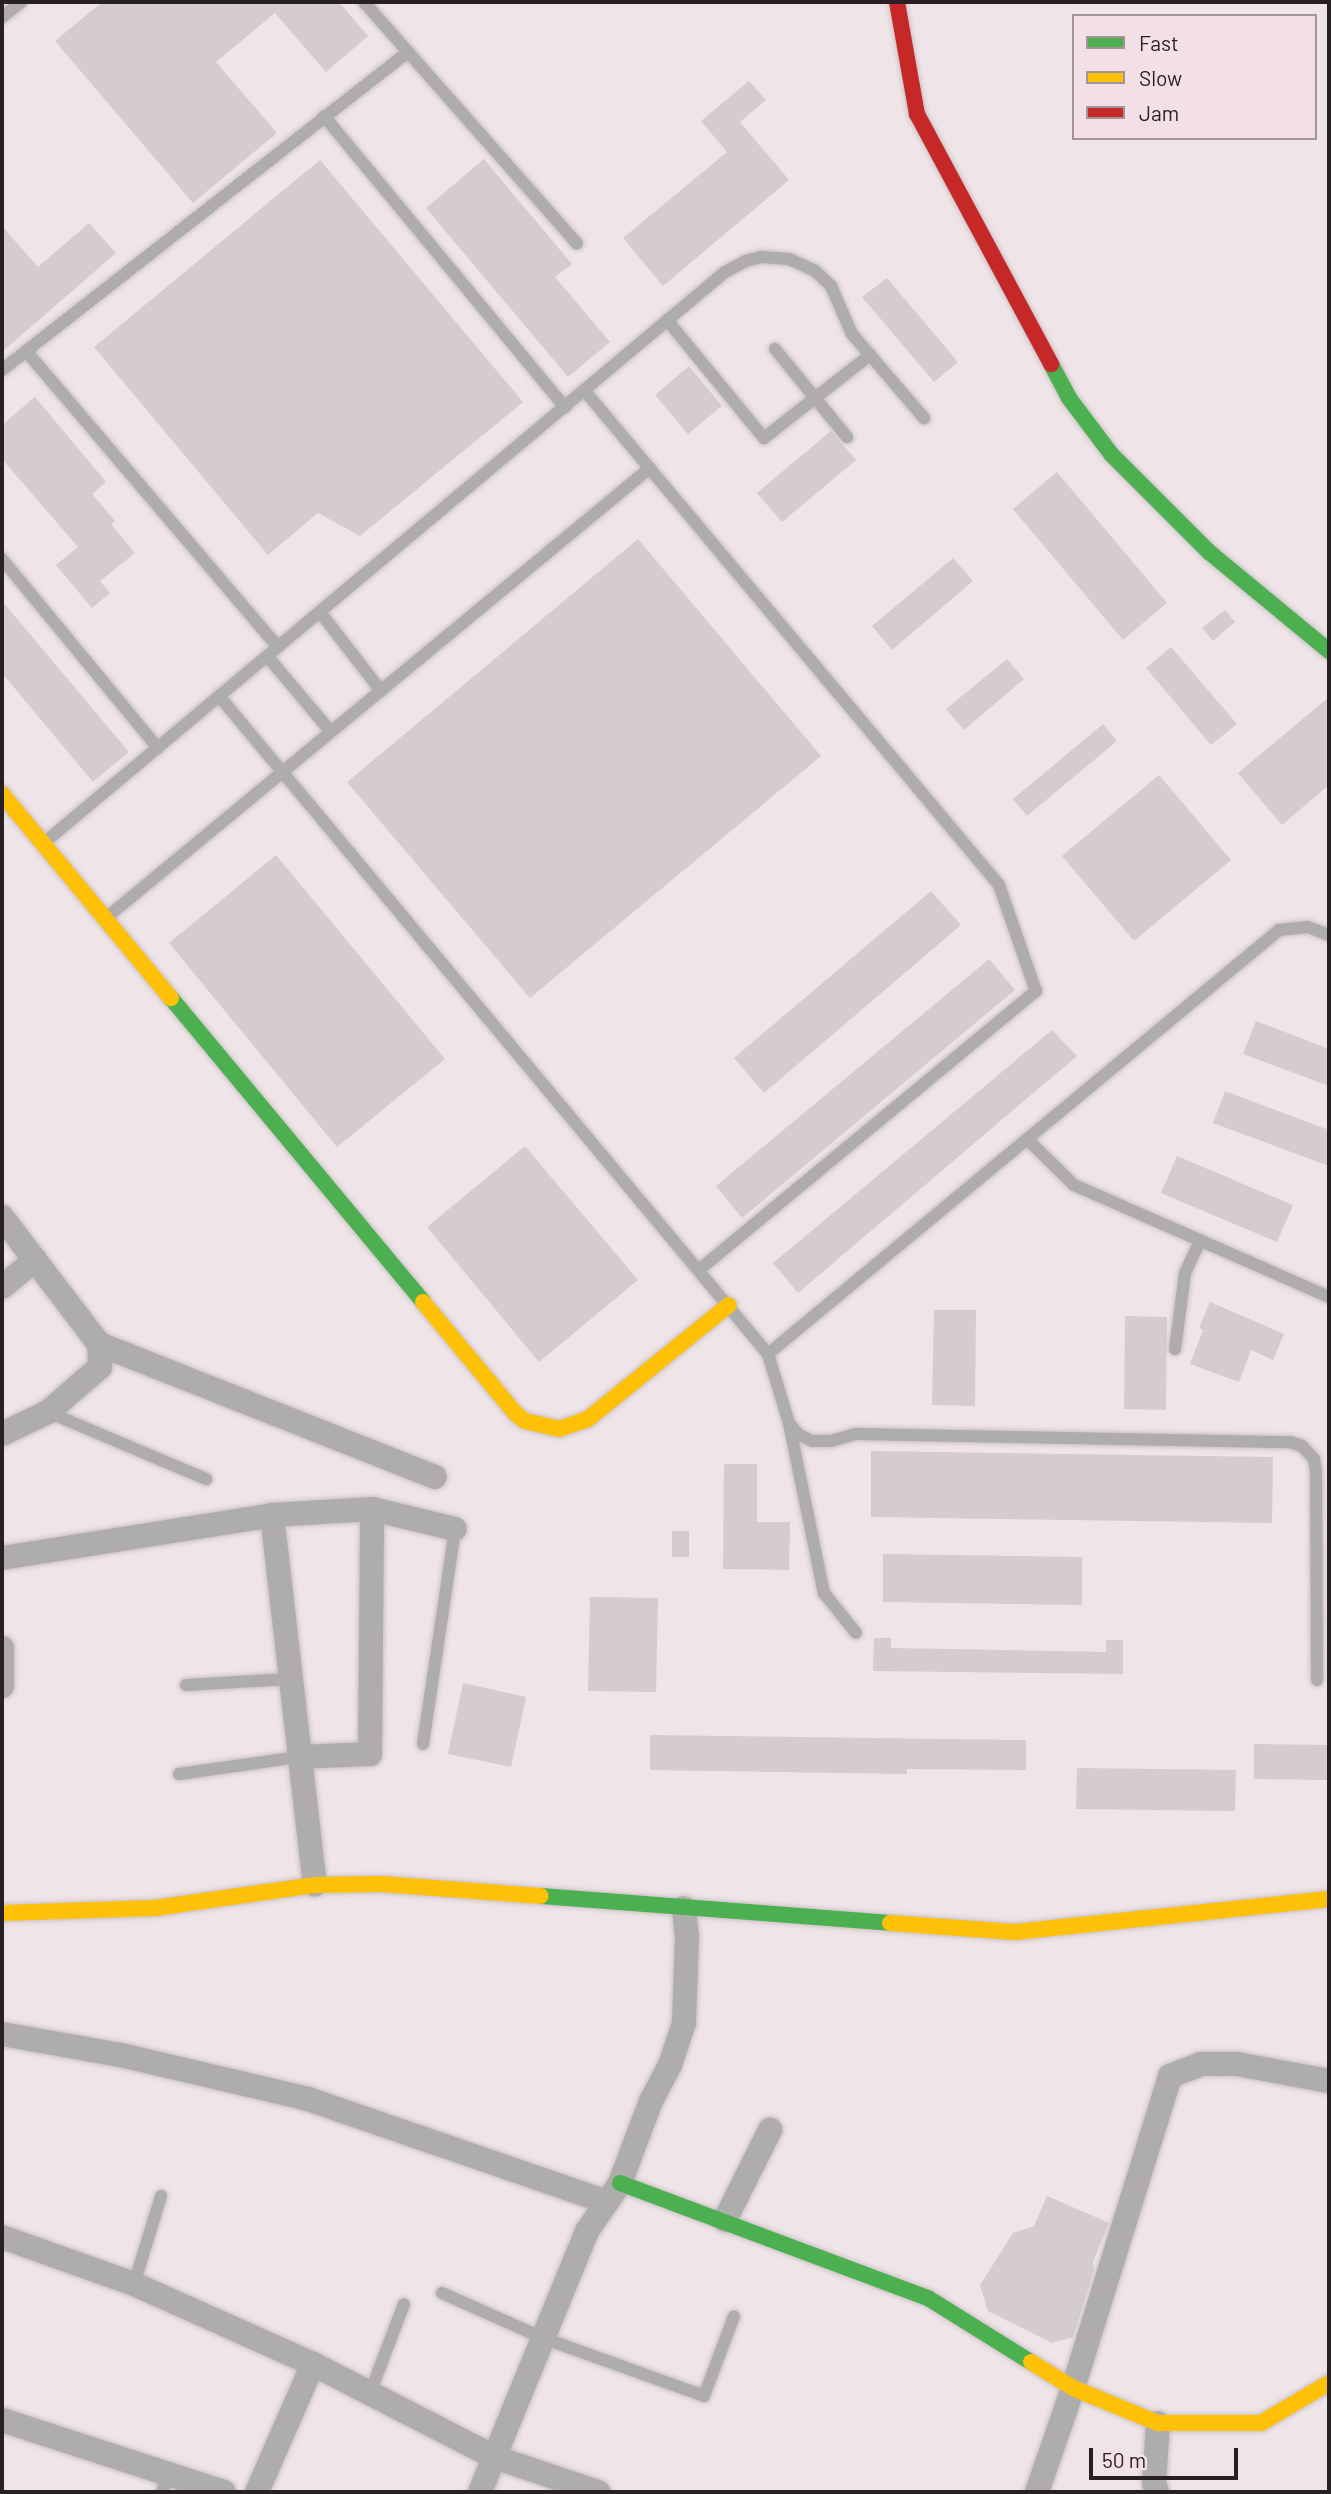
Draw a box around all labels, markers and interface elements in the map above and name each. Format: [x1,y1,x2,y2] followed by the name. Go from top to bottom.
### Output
[1072,14,1317,140] legend
[1139,30,1179,55] text: Fast
[1139,65,1182,90] text: Slow
[1139,100,1179,125] text: Jam
[1093,2434,1242,2478] scale bar
[1102,2447,1146,2472] text: 50 m

